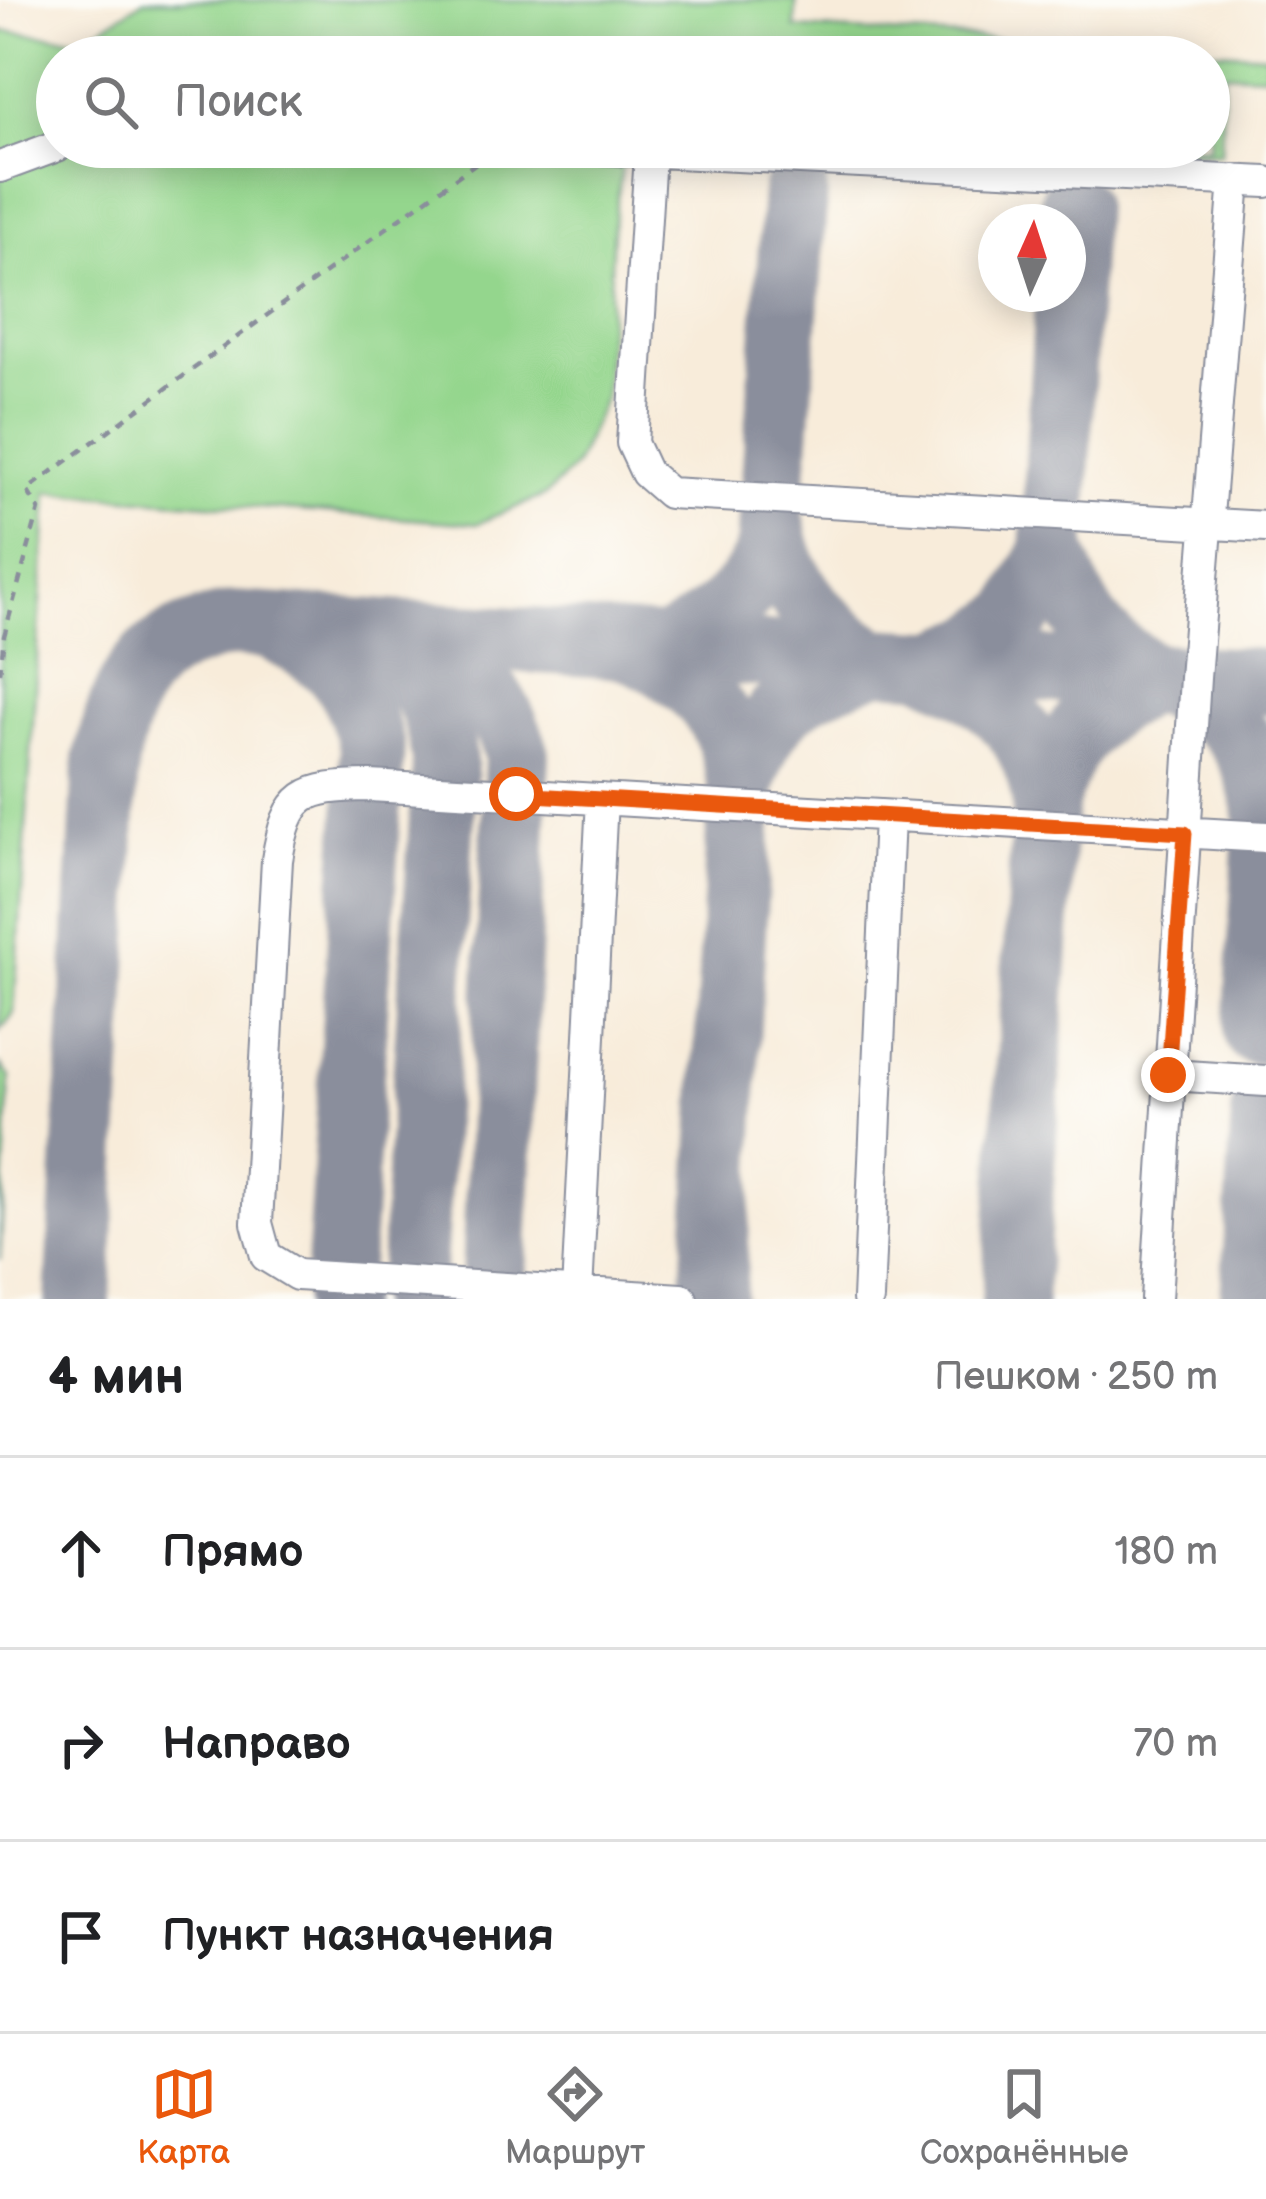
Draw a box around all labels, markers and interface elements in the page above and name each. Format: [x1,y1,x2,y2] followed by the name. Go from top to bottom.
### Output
[36,36,1230,168] search box
[78,69,144,135] icon: search
[174,75,302,130] text: Поиск
[978,204,1086,312] north arrow
[489,767,543,821] route start
[1141,1048,1195,1102] route end
[48,1347,184,1408] text: 4 мин
[934,1354,1218,1401] text: Пешком · 250 m
[48,1520,114,1586] icon: ahead
[162,1525,303,1580] text: Прямо
[1114,1529,1218,1576] text: 180 m
[48,1712,114,1778] icon: right
[162,1717,351,1772] text: Направо
[1133,1721,1218,1768] text: 70 m
[48,1904,114,1970] icon: arrive
[162,1909,554,1964] text: Пункт назначения
[137,2061,230,2173] tab: Карта
[505,2061,645,2173] tab: Маршрут
[920,2061,1129,2173] tab: Сохранённые

